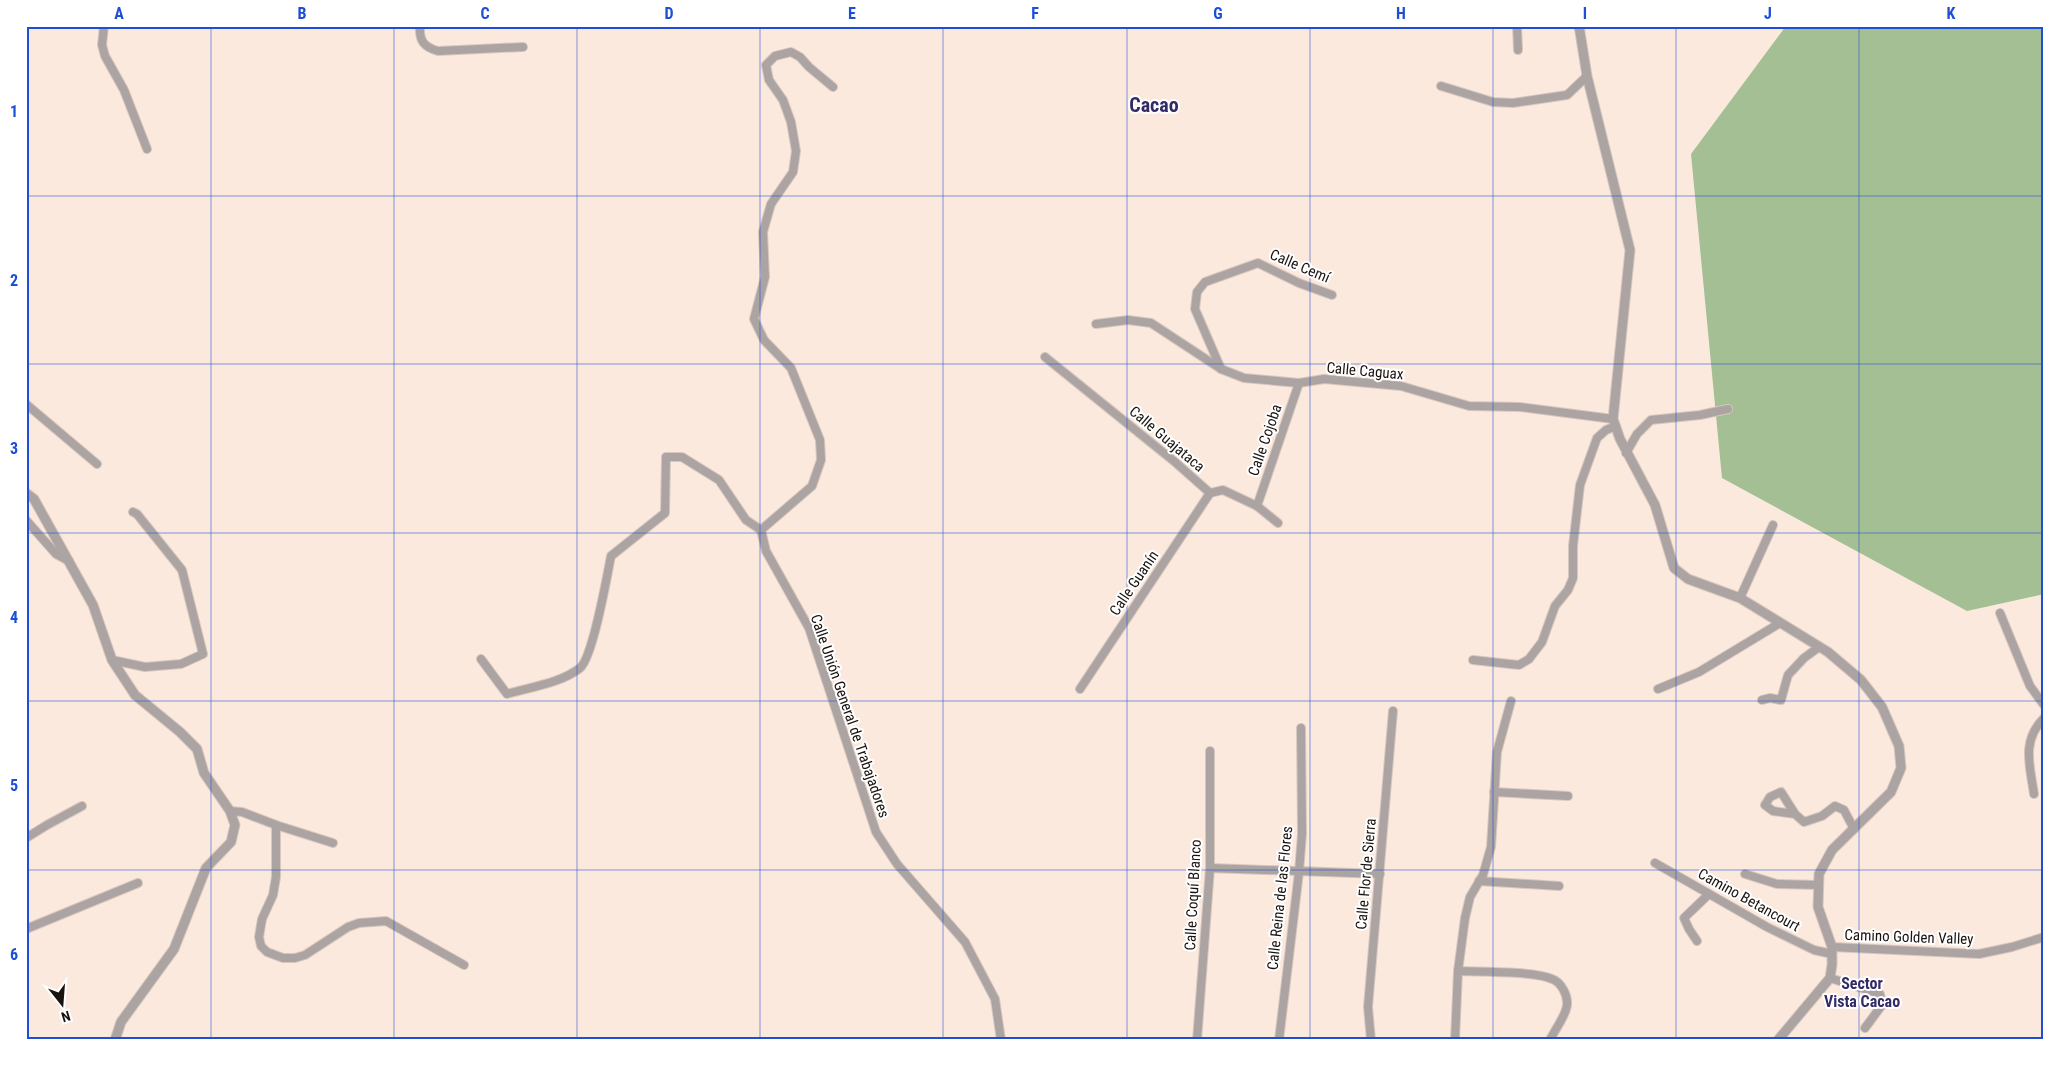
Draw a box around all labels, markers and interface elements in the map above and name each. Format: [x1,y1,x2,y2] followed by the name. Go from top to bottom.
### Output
[114,4,124,23] text: A
[298,4,307,23] text: B
[480,4,490,23] text: C
[664,4,674,23] text: D
[848,4,856,23] text: E
[1031,4,1039,23] text: F
[1213,4,1223,23] text: G
[1396,4,1406,23] text: H
[1583,4,1587,23] text: I
[1764,4,1772,23] text: J
[1947,4,1956,23] text: K
[1129,93,1179,117] district label: Cacao
[10,102,18,121] text: 1
[1267,245,1334,287] street label: Calle Cemí
[10,271,18,290] text: 2
[1326,359,1405,383] street label: Calle Caguax
[1126,402,1208,476] street label: Calle Guajataca
[1244,402,1286,478] street label: Calle Cojoba
[10,439,18,458] text: 3
[1106,547,1162,619] street label: Calle Guanín
[10,608,18,627] text: 4
[807,612,893,820] street label: Calle Unión General de Trabajadores
[10,776,18,795] text: 5
[1352,818,1380,930] street label: Calle Flor de Sierra
[1263,825,1297,971] street label: Calle Reina de las Flores
[1181,839,1205,951] street label: Calle Coquí Blanco
[1695,865,1803,935] street label: Camino Betancourt
[1844,926,1974,948] street label: Camino Golden Valley
[10,945,18,964] text: 6
[1824,974,1900,1011] district label: Sector Vista Cacao
[38,978,88,1028] north arrow
[59,1008,72,1025] text: N

